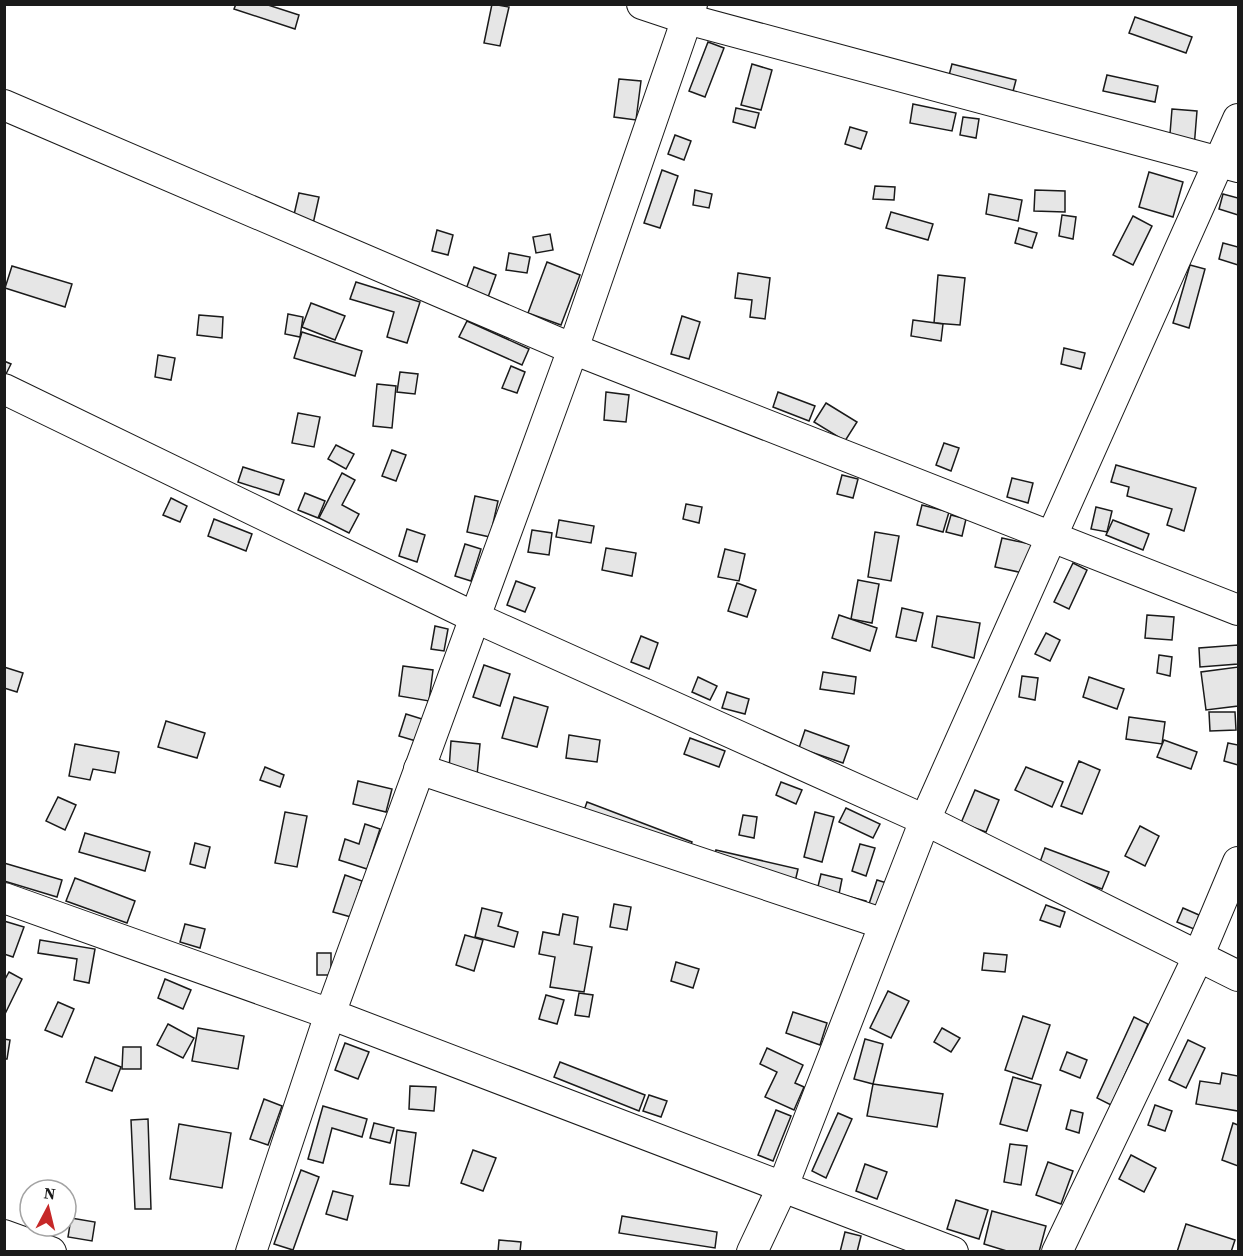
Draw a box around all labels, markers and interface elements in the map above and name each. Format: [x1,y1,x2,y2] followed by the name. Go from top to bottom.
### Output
[18,1178,78,1238] north arrow
[43,1181,57,1205] text: N

